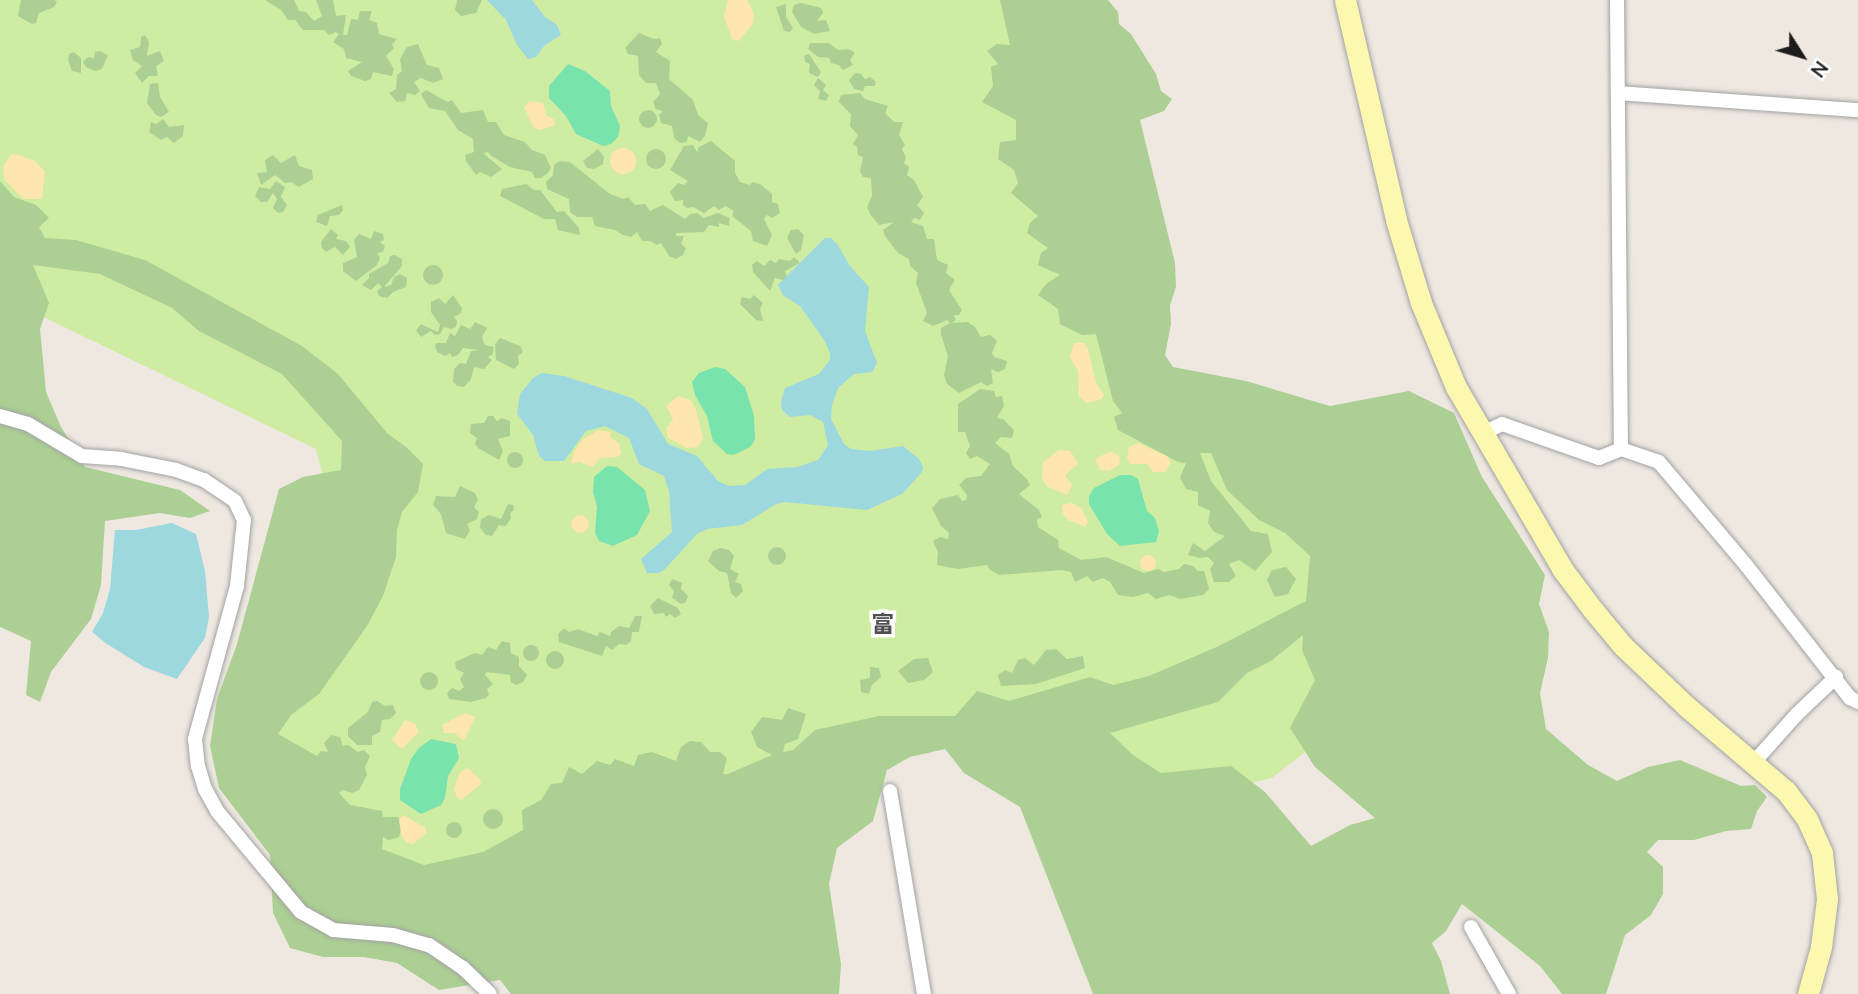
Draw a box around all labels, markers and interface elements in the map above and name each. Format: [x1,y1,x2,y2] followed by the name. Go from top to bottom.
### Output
[1767,21,1837,91] north arrow
[1804,55,1833,82] text: N
[872,611,894,639] district label: 富

